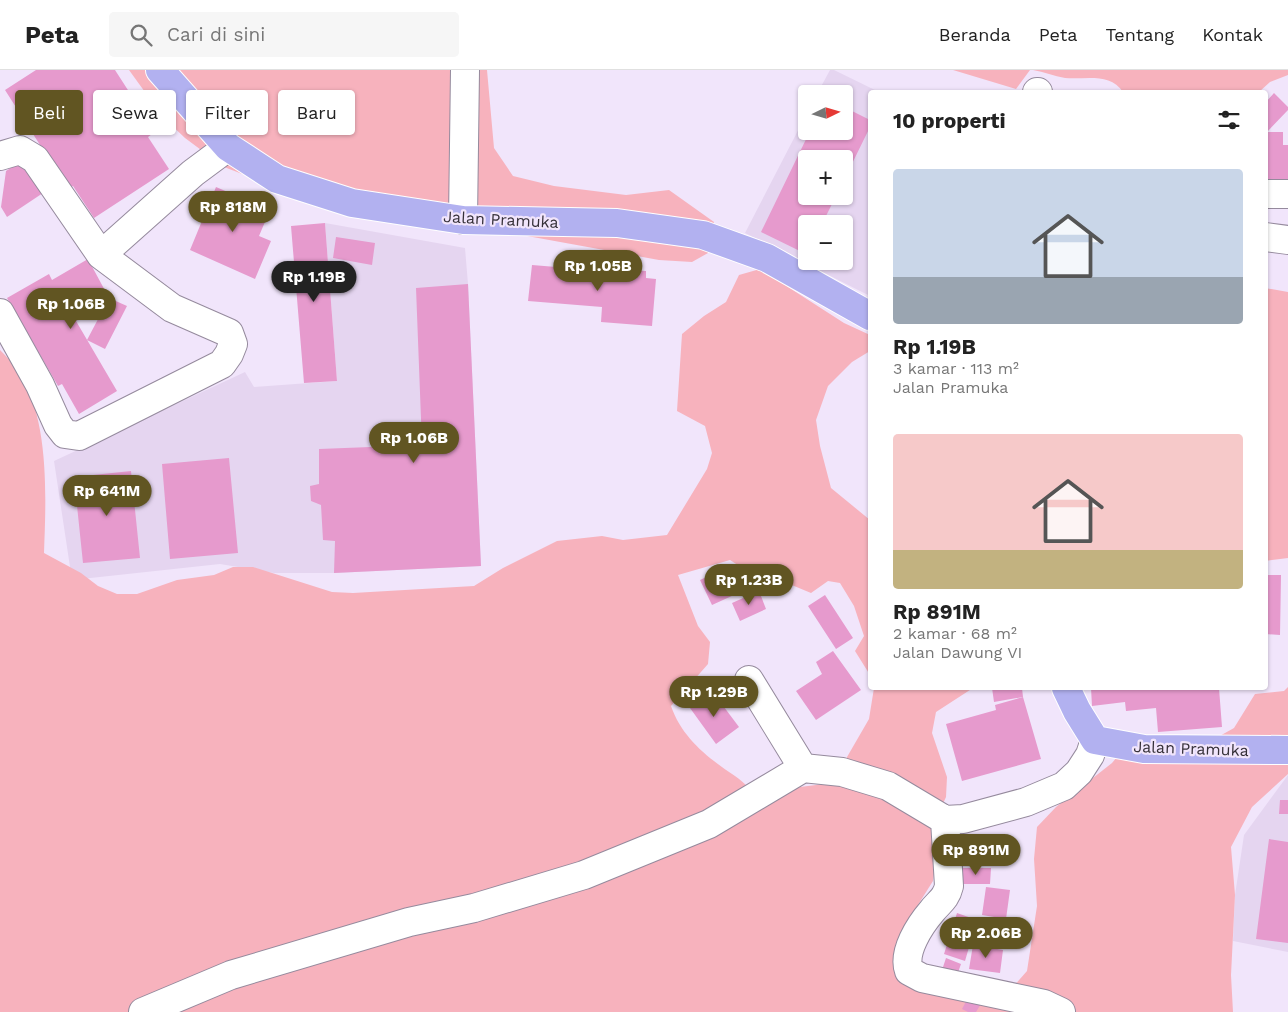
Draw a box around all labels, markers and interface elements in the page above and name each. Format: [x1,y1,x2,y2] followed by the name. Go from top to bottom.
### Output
[109,12,459,57] search box
[25,21,79,49] text: Peta
[127,21,155,49] icon: search
[167,23,265,46] text: Cari di sini
[939,24,1011,45] text: Beranda
[1039,24,1077,45] text: Peta
[1105,24,1174,45] text: Tentang
[1202,24,1263,45] text: Kontak
[798,85,852,140] north arrow
[798,85,853,270] map controls
[15,90,83,135] chip: Beli
[93,90,176,135] chip: Sewa
[186,90,268,135] chip: Filter
[278,90,355,135] chip: Baru
[1215,106,1243,134] icon: filters
[893,108,1006,133] text: 10 properti
[798,150,853,205] button: +
[187,190,279,233] pin: Rp 818M
[199,197,267,216] text: Rp 818M
[1023,201,1113,291] icon: home
[443,207,559,232] street label: Jalan Pramuka
[798,215,853,270] button: −
[546,250,650,292] pin: Rp 1.05B
[564,256,632,275] text: Rp 1.05B
[262,260,366,303] pin: Rp 1.19B
[282,267,346,286] text: Rp 1.19B
[19,288,123,330] pin: Rp 1.06B
[37,294,105,313] text: Rp 1.06B
[893,334,976,359] text: Rp 1.19B
[893,359,1019,378] text: 3 kamar · 113 m²
[893,378,1008,397] text: Jalan Pramuka
[362,422,466,464] pin: Rp 1.06B
[380,428,448,447] text: Rp 1.06B
[1023,466,1113,556] icon: home
[61,474,153,517] pin: Rp 641M
[74,481,140,500] text: Rp 641M
[697,564,801,606] pin: Rp 1.23B
[716,570,782,589] text: Rp 1.23B
[893,599,981,624] text: Rp 891M
[893,624,1017,643] text: 2 kamar · 68 m²
[893,643,1022,662] text: Jalan Dawung VI
[662,676,766,718] pin: Rp 1.29B
[680,682,748,701] text: Rp 1.29B
[1133,737,1249,760] street label: Jalan Pramuka
[930,834,1022,876] pin: Rp 891M
[943,840,1009,859] text: Rp 891M
[934,916,1038,959] pin: Rp 2.06B
[951,923,1021,942] text: Rp 2.06B

